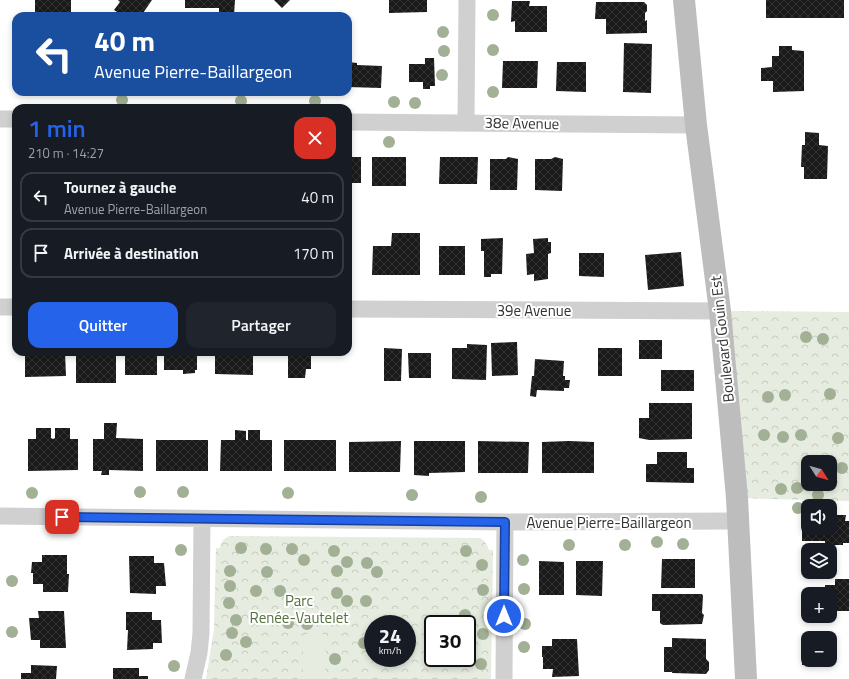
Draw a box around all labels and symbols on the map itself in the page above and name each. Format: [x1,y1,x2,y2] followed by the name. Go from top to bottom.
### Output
[485,111,559,135] street label: 38e Avenue
[704,274,740,403] street label: Boulevard Gouin Est
[497,299,571,322] street label: 39e Avenue
[801,455,837,491] north arrow
[45,500,79,534] pin
[526,511,692,534] street label: Avenue Pierre-Baillargeon
[250,589,349,629] park label: Parc Renée-Vautelet
[483,595,525,637] position arrow
[424,615,476,667] speed limit sign: 30

